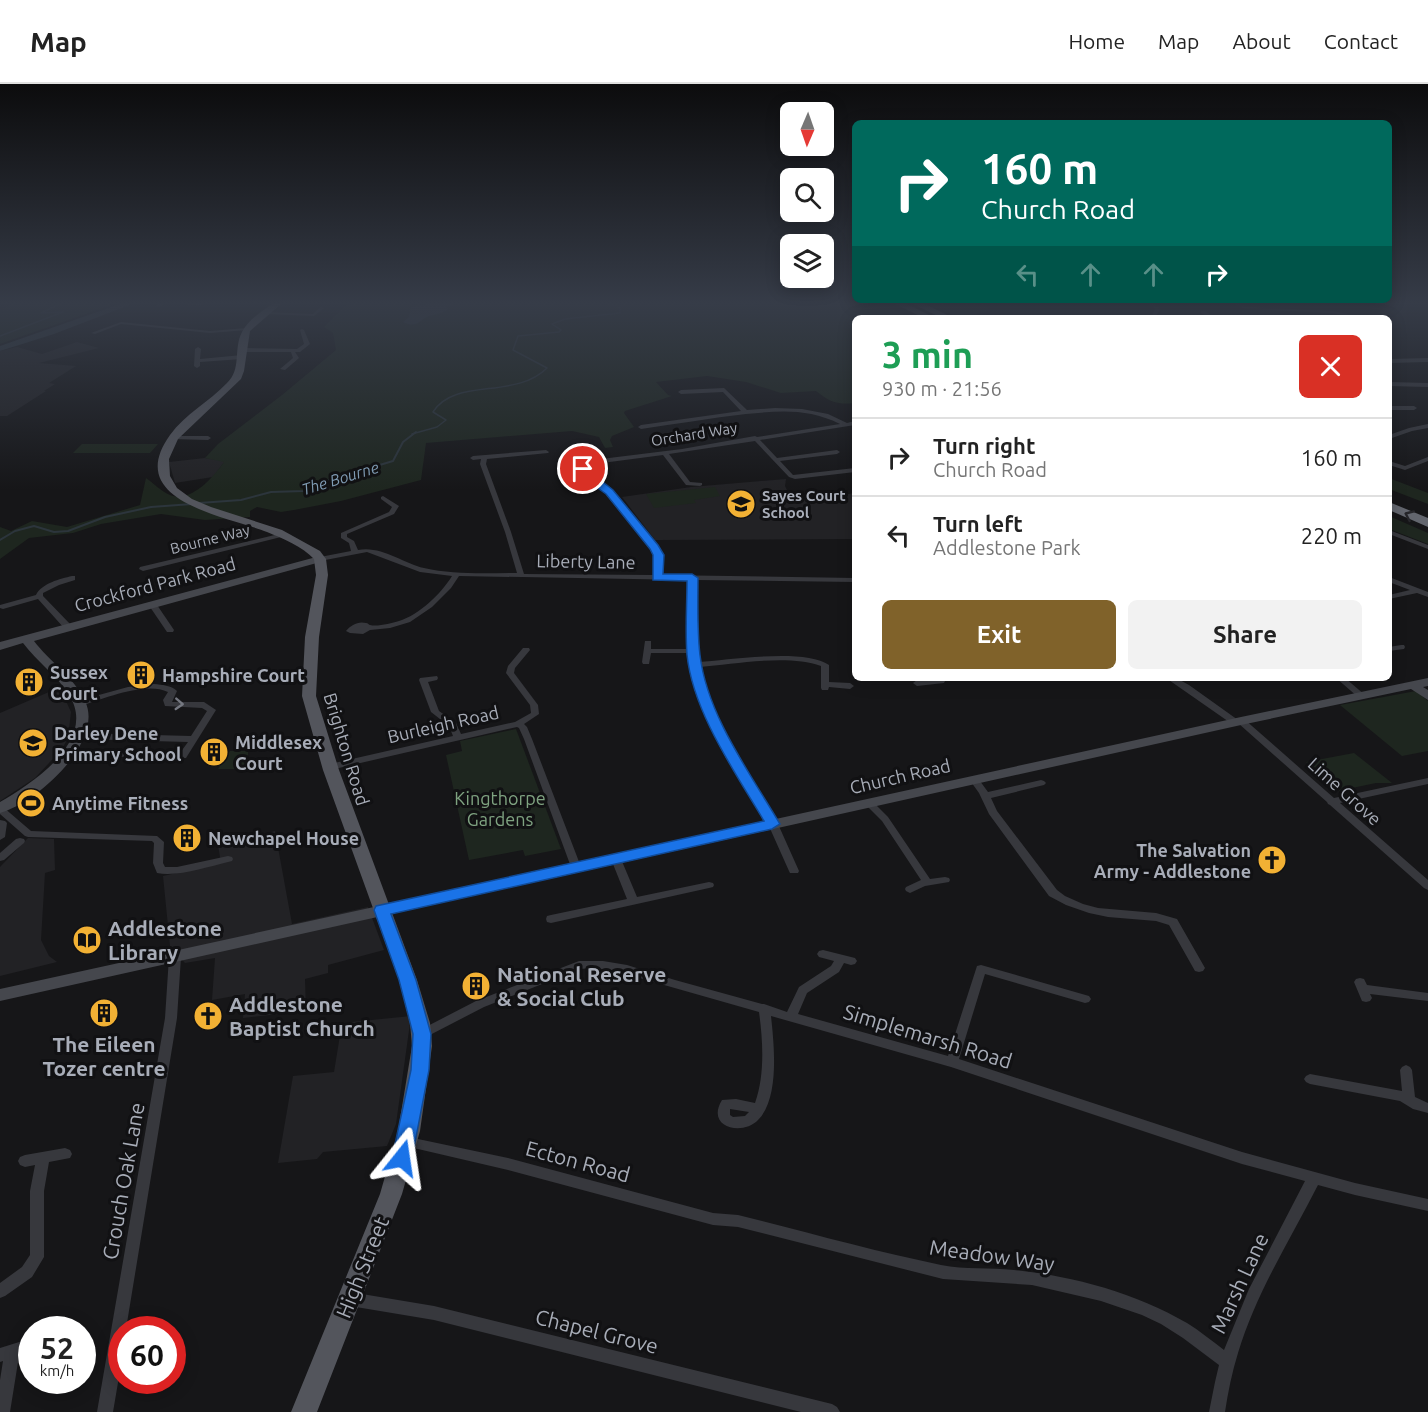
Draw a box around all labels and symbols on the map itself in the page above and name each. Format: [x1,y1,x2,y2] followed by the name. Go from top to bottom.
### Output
[780,102,834,156] north arrow
[650,419,738,449] street label: Orchard Way
[557,443,608,494] pin
[299,458,381,498] water label: The Bourne
[762,487,846,521] place label: Sayes Court School
[725,488,757,520] school or university icon: Sayes Court School
[1404,510,1415,522] one-way arrow
[168,521,252,557] street label: Bourne Way
[536,550,636,572] street label: Liberty Lane
[72,553,238,615] street label: Crockford Park Road
[125,659,157,691] building icon: Hampshire Court
[50,662,108,703] place label: Sussex Court
[162,665,305,685] place label: Hampshire Court
[13,666,45,698] building icon: Sussex Court
[320,690,374,808] street label: Brighton Road
[174,698,183,711] one-way arrow
[385,701,501,747] street label: Burleigh Road
[54,723,182,764] place label: Darley Dene Primary School
[17,727,49,759] school or university icon: Darley Dene Primary School
[235,732,322,773] place label: Middlesex Court
[198,736,230,768] building icon: Middlesex Court
[1304,753,1386,829] street label: Lime Grove
[848,755,952,797] street label: Church Road
[15,787,47,819] sports icon: Anytime Fitness
[454,788,546,829] park label: Kingthorpe Gardens
[52,793,188,813] place label: Anytime Fitness
[171,822,203,854] building icon: Newchapel House
[208,828,359,848] place label: Newchapel House
[1094,840,1251,881] place label: The Salvation Army - Addlestone
[1256,844,1288,876] church icon: The Salvation Army - Addlestone
[108,916,222,964] place label: Addlestone Library
[71,924,103,956] library icon: Addlestone Library
[497,962,666,1010] place label: National Reserve & Social Club
[460,970,492,1002] building icon: National Reserve & Social Club
[229,992,375,1040] place label: Addlestone Baptist Church
[88,997,120,1029] building icon: The Eileen Tozer centre
[841,999,1015,1073] street label: Simplemarsh Road
[192,1000,224,1032] church icon: Addlestone Baptist Church
[42,1032,166,1080] place label: The Eileen Tozer centre
[97,1101,149,1261] street label: Crouch Oak Lane
[370,1126,434,1190] position arrow
[523,1136,633,1186] street label: Ecton Road
[331,1213,393,1321] street label: High Street
[1205,1229,1273,1337] street label: Marsh Lane
[928,1234,1056,1276] street label: Meadow Way
[533,1304,661,1358] street label: Chapel Grove
[108,1316,186,1394] speed limit sign: 60

